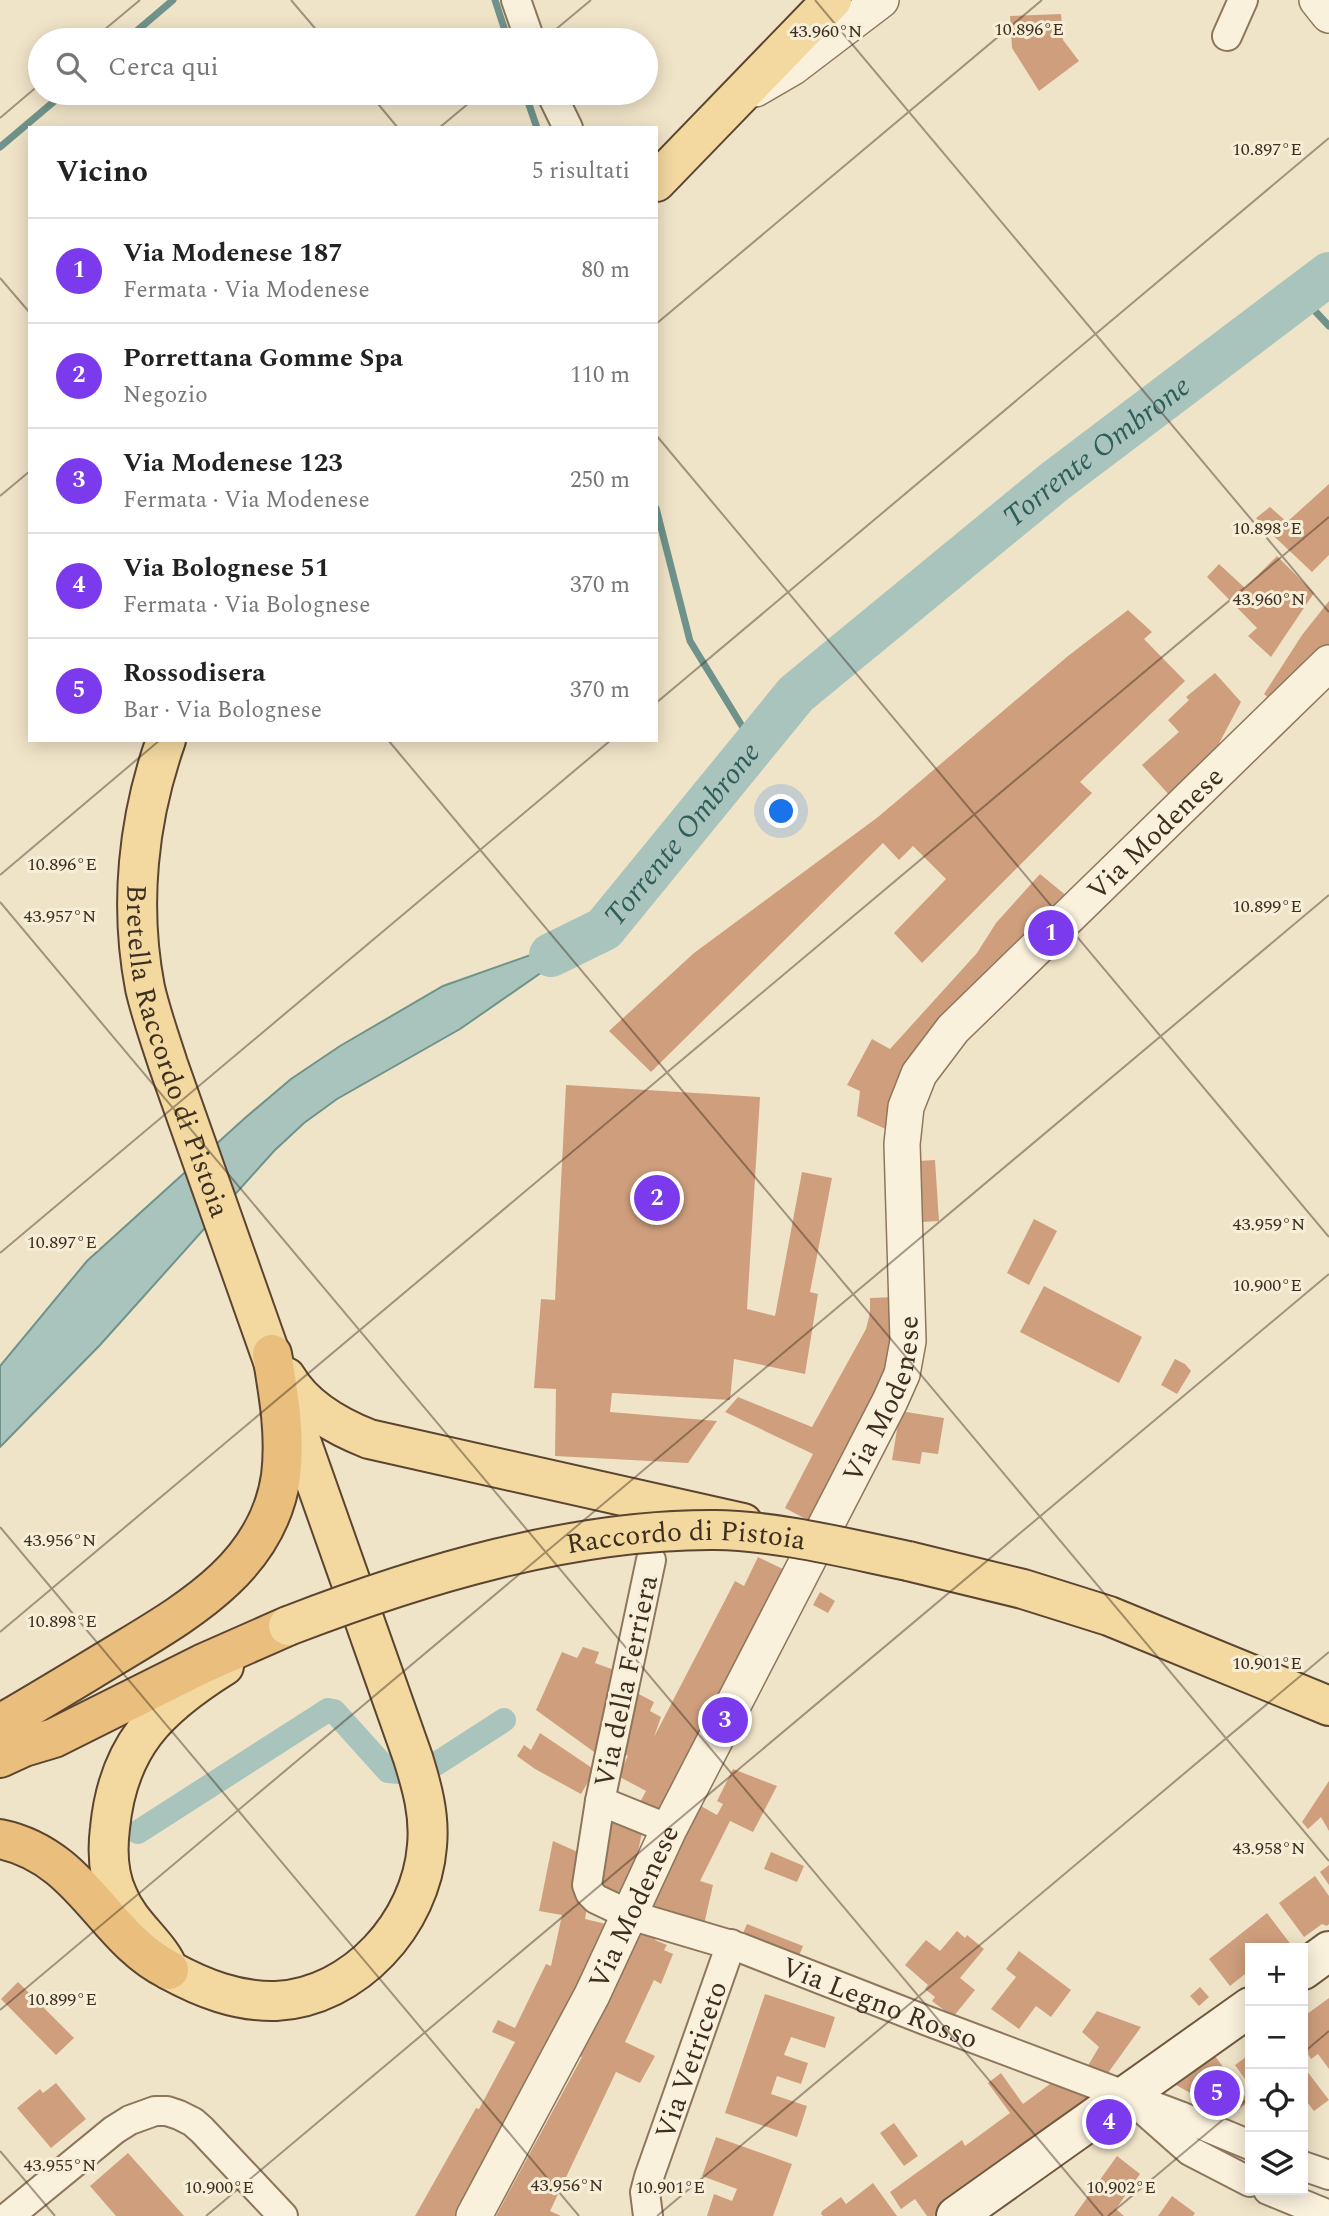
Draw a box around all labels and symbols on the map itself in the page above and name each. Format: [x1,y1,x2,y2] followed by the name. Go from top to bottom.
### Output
[994,16,1064,43] text: 10.896°E
[790,18,862,45] text: 43.960°N
[1232,136,1302,163] text: 10.897°E
[993,364,1201,539] water label: Torrente Ombrone
[1232,515,1302,542] text: 10.898°E
[1233,586,1305,613] text: 43.960°N
[593,732,772,937] water label: Torrente Ombrone
[1077,757,1234,911] street label: Via Modenese
[764,794,798,828] your location
[27,851,97,878] text: 10.896°E
[114,884,241,1224] street label: Bretella Raccordo di Pistoia
[1232,893,1302,920] text: 10.899°E
[24,903,96,930] text: 43.957°N
[1028,907,1074,959] pin: 1
[634,1172,680,1224] pin: 2
[1233,1211,1305,1238] text: 43.959°N
[27,1229,97,1256] text: 10.897°E
[1232,1272,1302,1299] text: 10.900°E
[832,1315,931,1490] street label: Via Modenese
[563,1510,809,1566] street label: Raccordo di Pistoia
[24,1527,96,1554] text: 43.956°N
[583,1571,670,1791] street label: Via della Ferriera
[27,1608,97,1635] text: 10.898°E
[1232,1650,1302,1677] text: 10.901°E
[702,1694,748,1746] pin: 3
[578,1818,691,1997] street label: Via Modenese
[1233,1835,1305,1862] text: 43.958°N
[775,1946,984,2061] street label: Via Legno Rosso
[644,1975,739,2145] street label: Via Vetriceto
[27,1986,97,2013] text: 10.899°E
[1194,2067,1240,2119] pin: 5
[1086,2096,1132,2148] pin: 4
[24,2152,96,2179] text: 43.955°N
[531,2172,603,2199] text: 43.956°N
[184,2174,254,2201] text: 10.900°E
[635,2174,705,2201] text: 10.901°E
[1086,2174,1156,2201] text: 10.902°E

